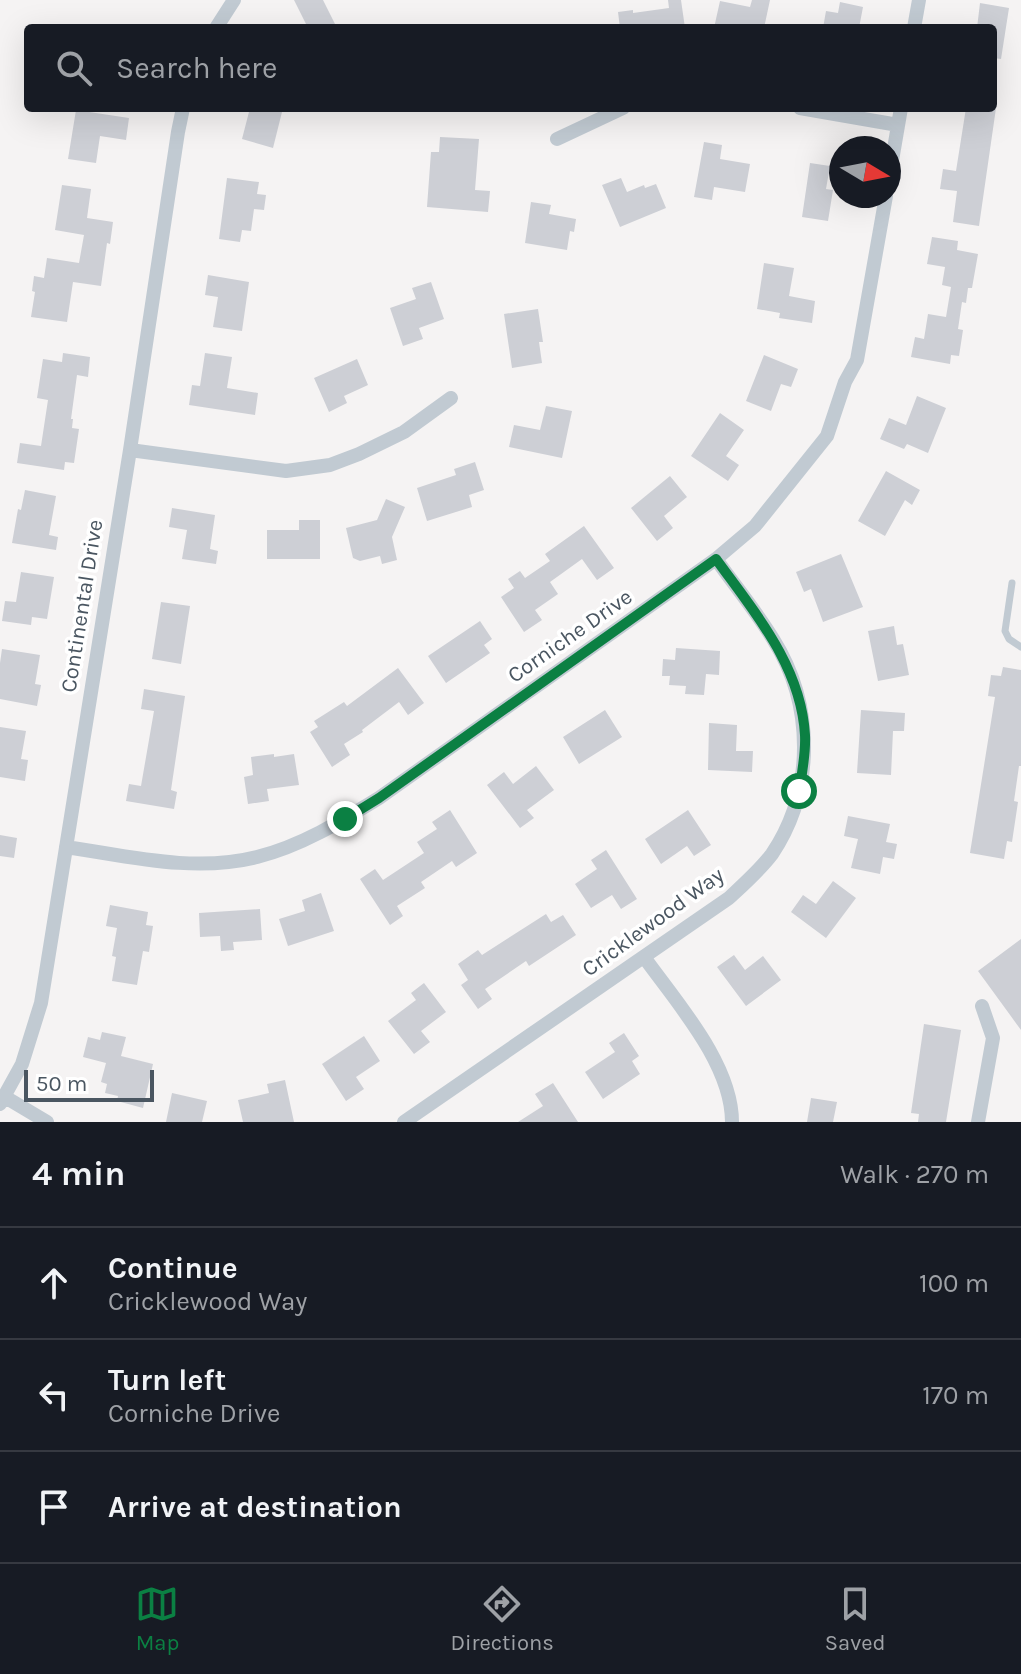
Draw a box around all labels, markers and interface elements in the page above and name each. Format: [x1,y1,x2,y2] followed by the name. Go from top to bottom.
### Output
[24,24,997,112] search box
[52,46,96,90] icon: search
[116,50,277,86] text: Search here
[829,136,901,208] north arrow
[56,518,108,694] street label: Continental Drive
[503,584,637,688] street label: Corniche Drive
[781,773,817,809] route start
[327,801,363,837] route end
[577,862,729,982] street label: Cricklewood Way
[24,1066,154,1102] scale bar
[36,1071,87,1097] text: 50 m
[32,1154,125,1194] text: 4 min
[840,1159,989,1190] text: Walk · 270 m
[108,1250,238,1286] text: Continue
[32,1261,76,1305] icon: ahead
[919,1268,989,1299] text: 100 m
[108,1286,307,1317] text: Cricklewood Way
[108,1362,226,1398] text: Turn left
[32,1373,76,1417] icon: left
[922,1380,989,1411] text: 170 m
[108,1398,280,1429] text: Corniche Drive
[32,1485,76,1529] icon: arrive
[108,1489,402,1525] text: Arrive at destination
[135,1582,179,1656] tab: Map
[450,1582,554,1656] tab: Directions
[825,1582,886,1656] tab: Saved

